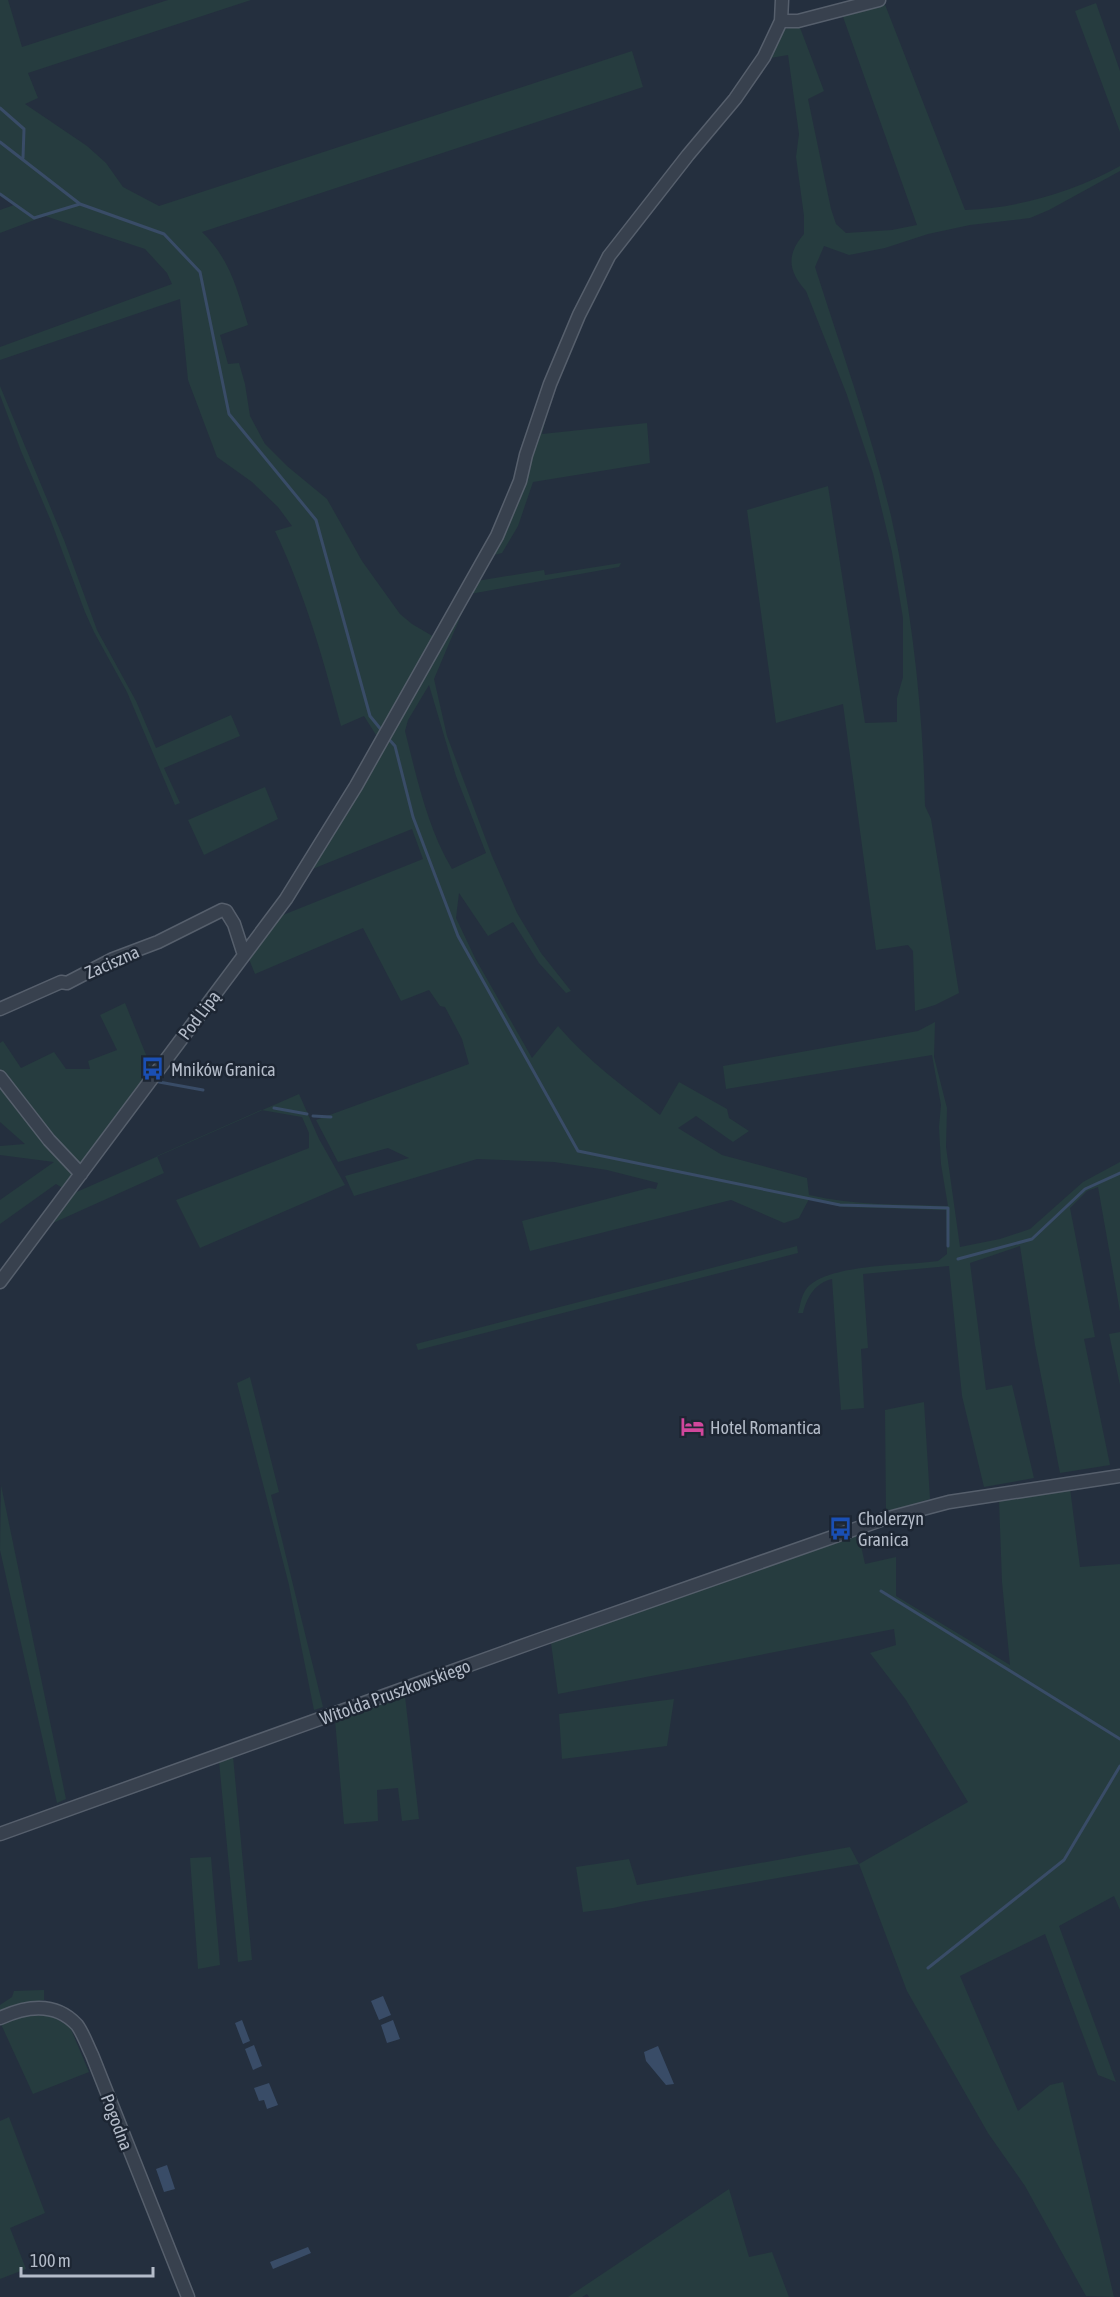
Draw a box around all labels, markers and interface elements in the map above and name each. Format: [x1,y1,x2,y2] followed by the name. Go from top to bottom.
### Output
[82,941,142,983] street label: Zaciszna
[174,986,224,1044] street label: Pod Lipą
[140,1056,166,1082] bus stop icon: Mników Granica
[171,1059,276,1080] place label: Mników Granica
[679,1414,705,1440] hotel icon: Hotel Romantica
[710,1417,821,1438] place label: Hotel Romantica
[858,1508,924,1550] place label: Cholerzyn Granica
[827,1515,853,1541] bus stop icon: Cholerzyn Granica
[317,1655,473,1729] street label: Witolda Pruszkowskiego
[97,2091,137,2153] street label: Pogodna
[21,2240,153,2278] scale bar
[30,2250,71,2271] text: 100 m

